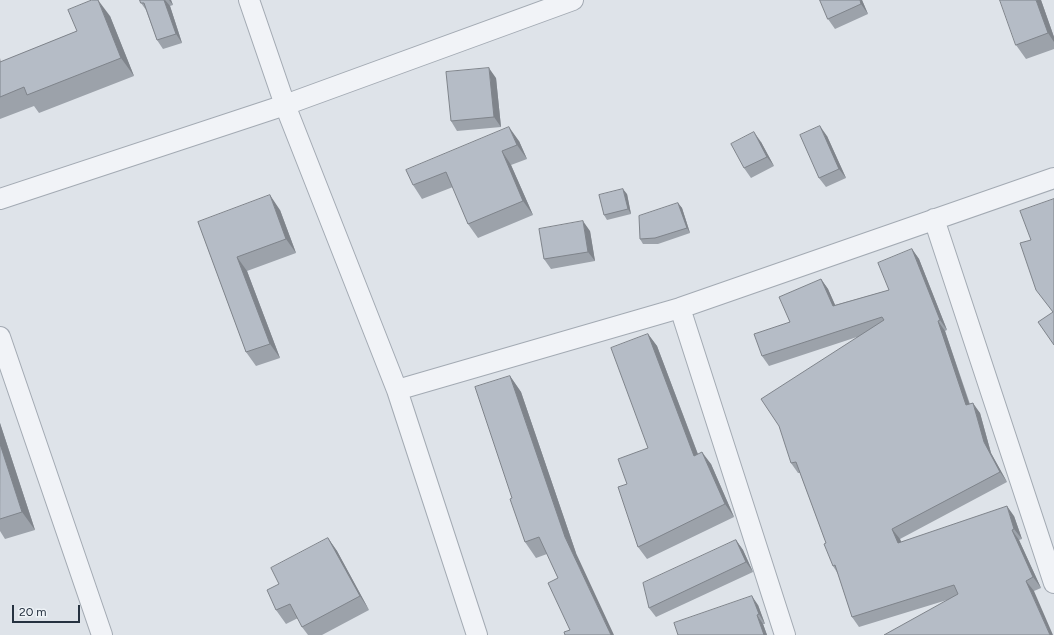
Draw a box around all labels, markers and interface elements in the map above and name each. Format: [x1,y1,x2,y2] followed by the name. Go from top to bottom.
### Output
[14,597,82,623] scale bar
[19,605,47,619] text: 20 m

